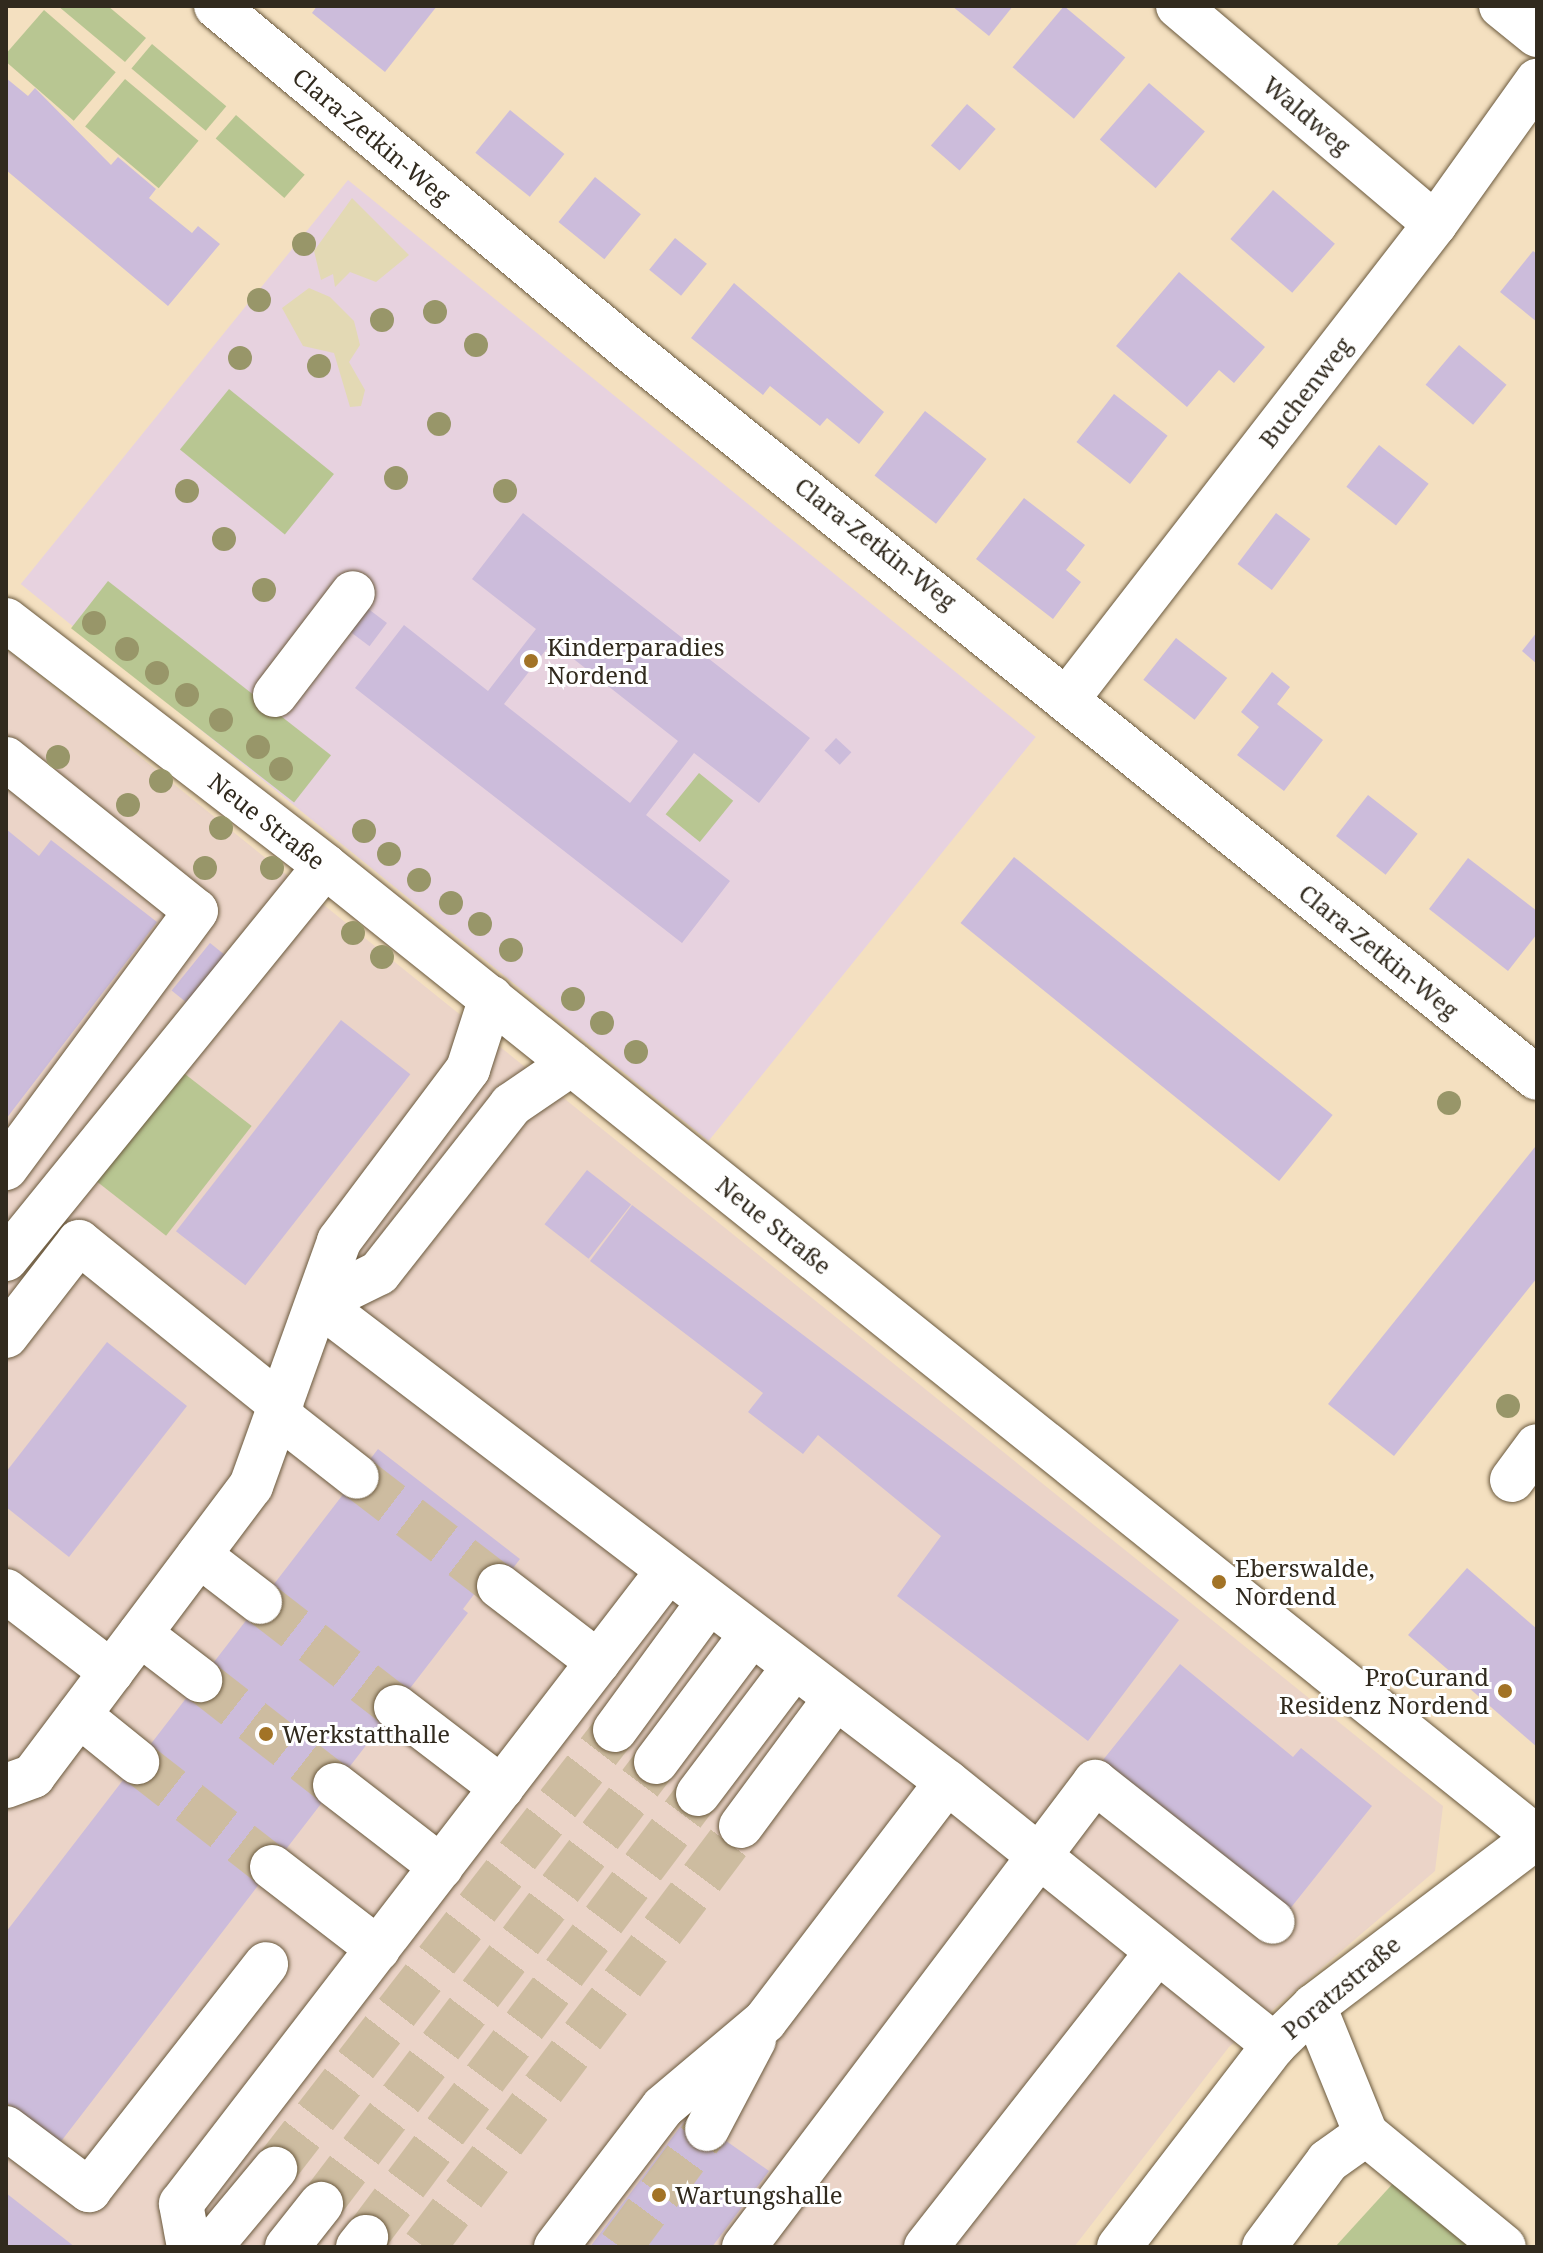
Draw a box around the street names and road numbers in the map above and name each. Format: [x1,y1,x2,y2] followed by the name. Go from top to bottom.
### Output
[287,62,457,210] street label: Clara-Zetkin-Weg
[1257,70,1357,160] street label: Waldweg
[1253,331,1357,453] street label: Buchenweg
[789,471,963,615] street label: Clara-Zetkin-Weg
[203,767,331,875] street label: Neue Straße
[1293,878,1465,1024] street label: Clara-Zetkin-Weg
[711,1170,837,1280] street label: Neue Straße
[1276,1929,1406,2045] street label: Poratzstraße

